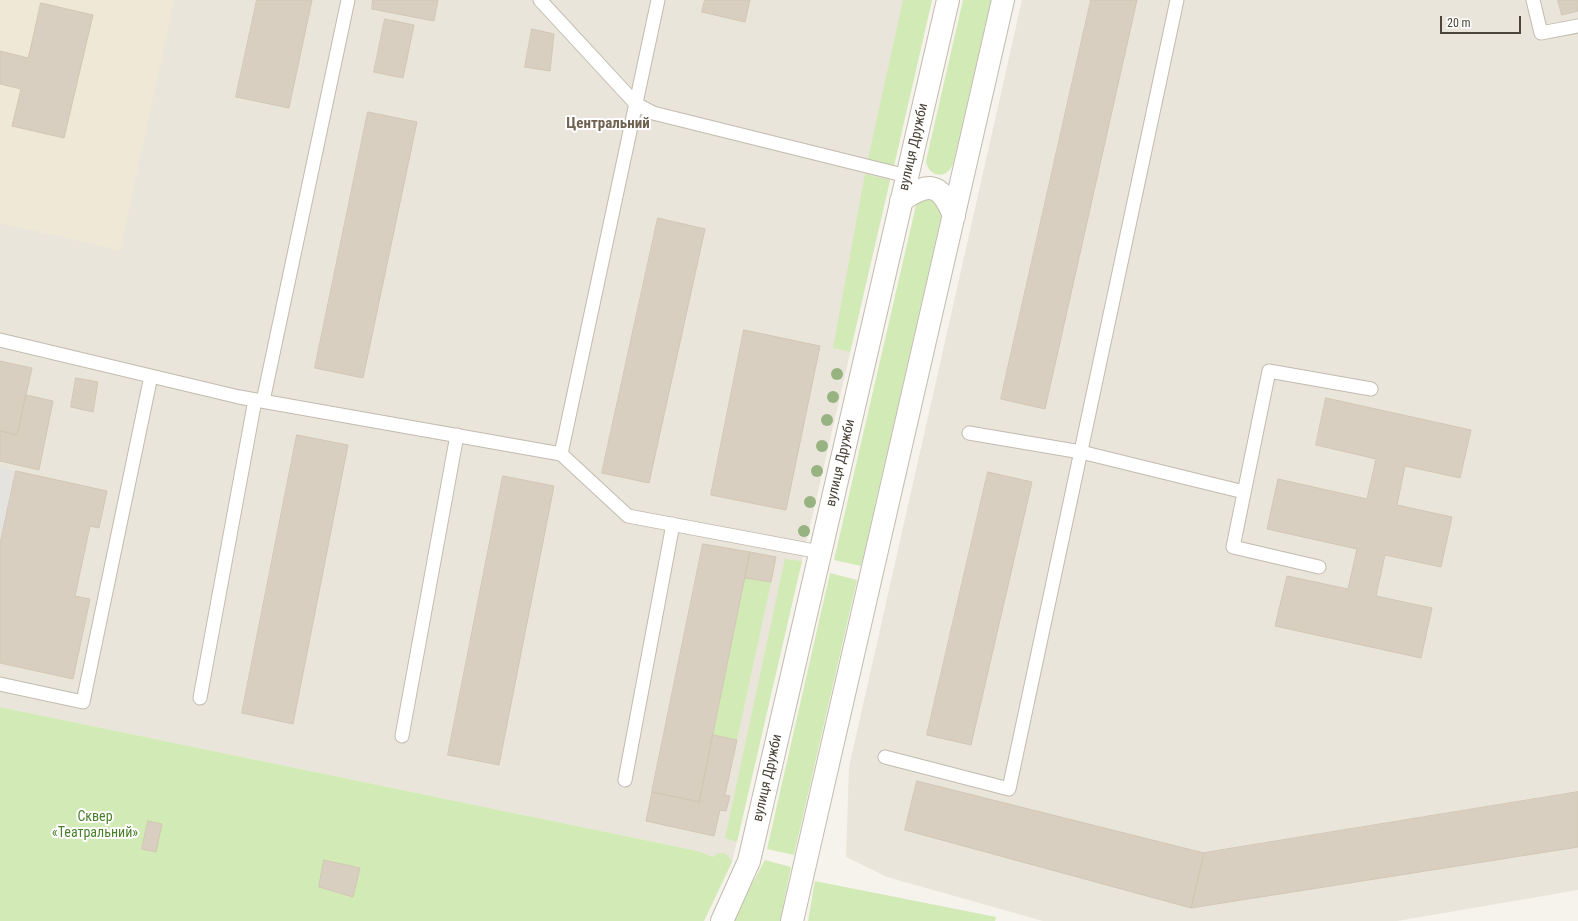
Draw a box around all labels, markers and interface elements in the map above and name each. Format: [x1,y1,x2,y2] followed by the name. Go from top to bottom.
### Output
[1442,8,1523,34] scale bar
[1447,16,1471,30] text: 20 m
[896,102,932,192] street label: вулиця Дружби
[566,115,650,133] district label: Центральний
[823,418,859,508] street label: вулиця Дружби
[750,733,786,823] street label: вулиця Дружби
[52,809,138,842] park label: Сквер «Театральний»

